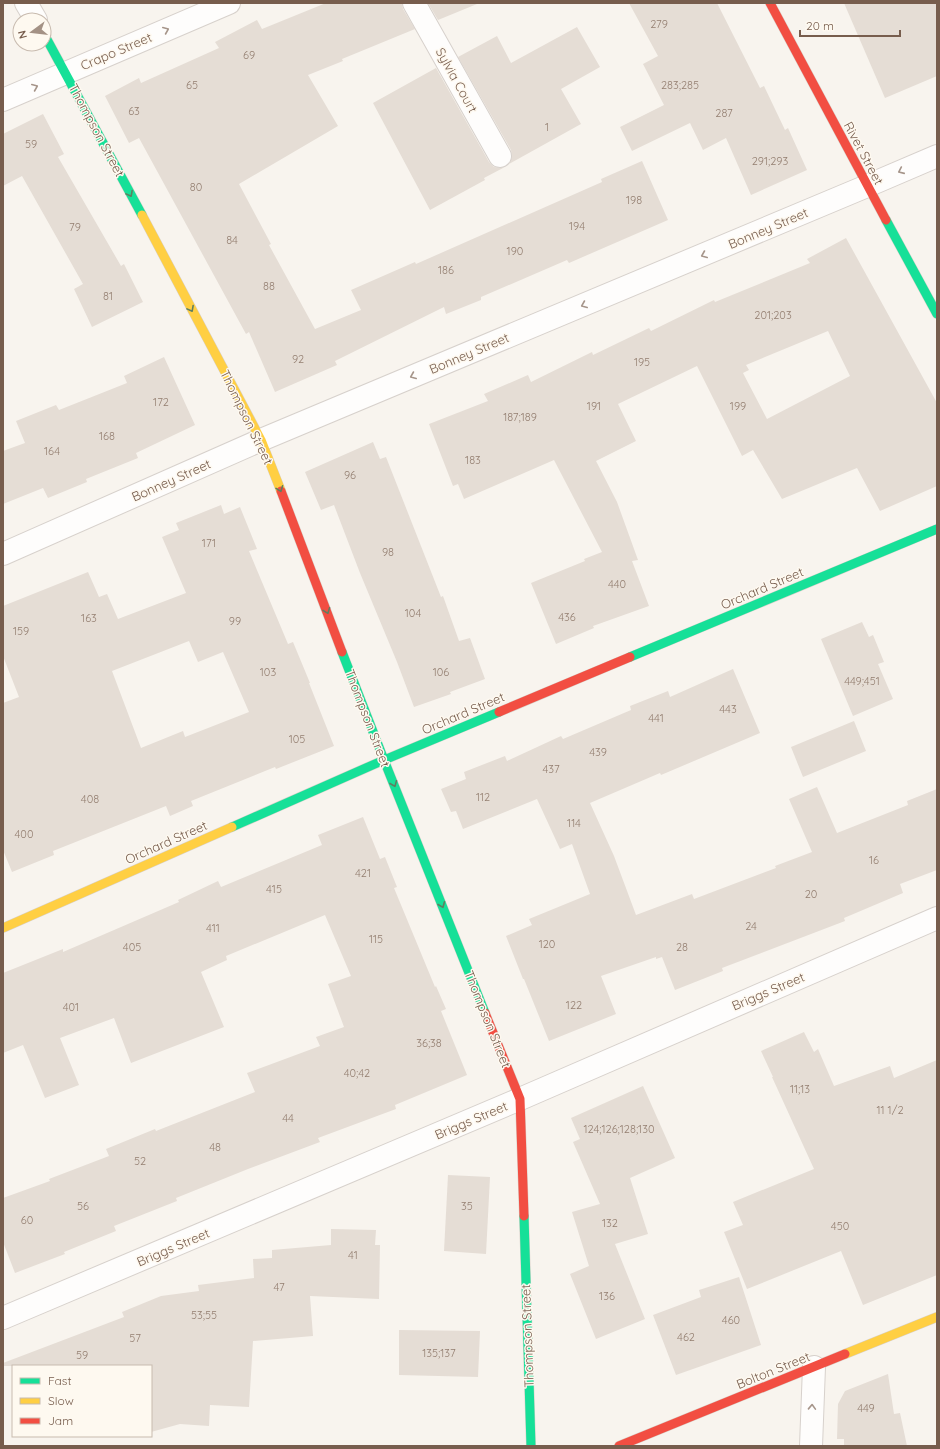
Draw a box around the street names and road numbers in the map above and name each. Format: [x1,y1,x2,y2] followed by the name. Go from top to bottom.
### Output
[78,29,154,73] street label: Crapo Street
[433,45,481,115] street label: Sylvia Court
[66,81,128,179] street label: Thompson Street
[841,119,887,187] street label: Rivet Street
[726,204,810,252] street label: Bonney Street
[427,329,511,377] street label: Bonney Street
[217,367,277,467] street label: Thompson Street
[129,455,213,505] street label: Bonney Street
[718,563,806,613] street label: Orchard Street
[342,667,394,769] street label: Thompson Street
[419,688,507,738] street label: Orchard Street
[122,817,210,867] street label: Orchard Street
[461,968,515,1070] street label: Thompson Street
[729,968,807,1014] street label: Briggs Street
[432,1097,510,1143] street label: Briggs Street
[134,1224,212,1270] street label: Briggs Street
[517,1284,537,1388] street label: Thompson Street
[734,1348,812,1392] street label: Bolton Street

